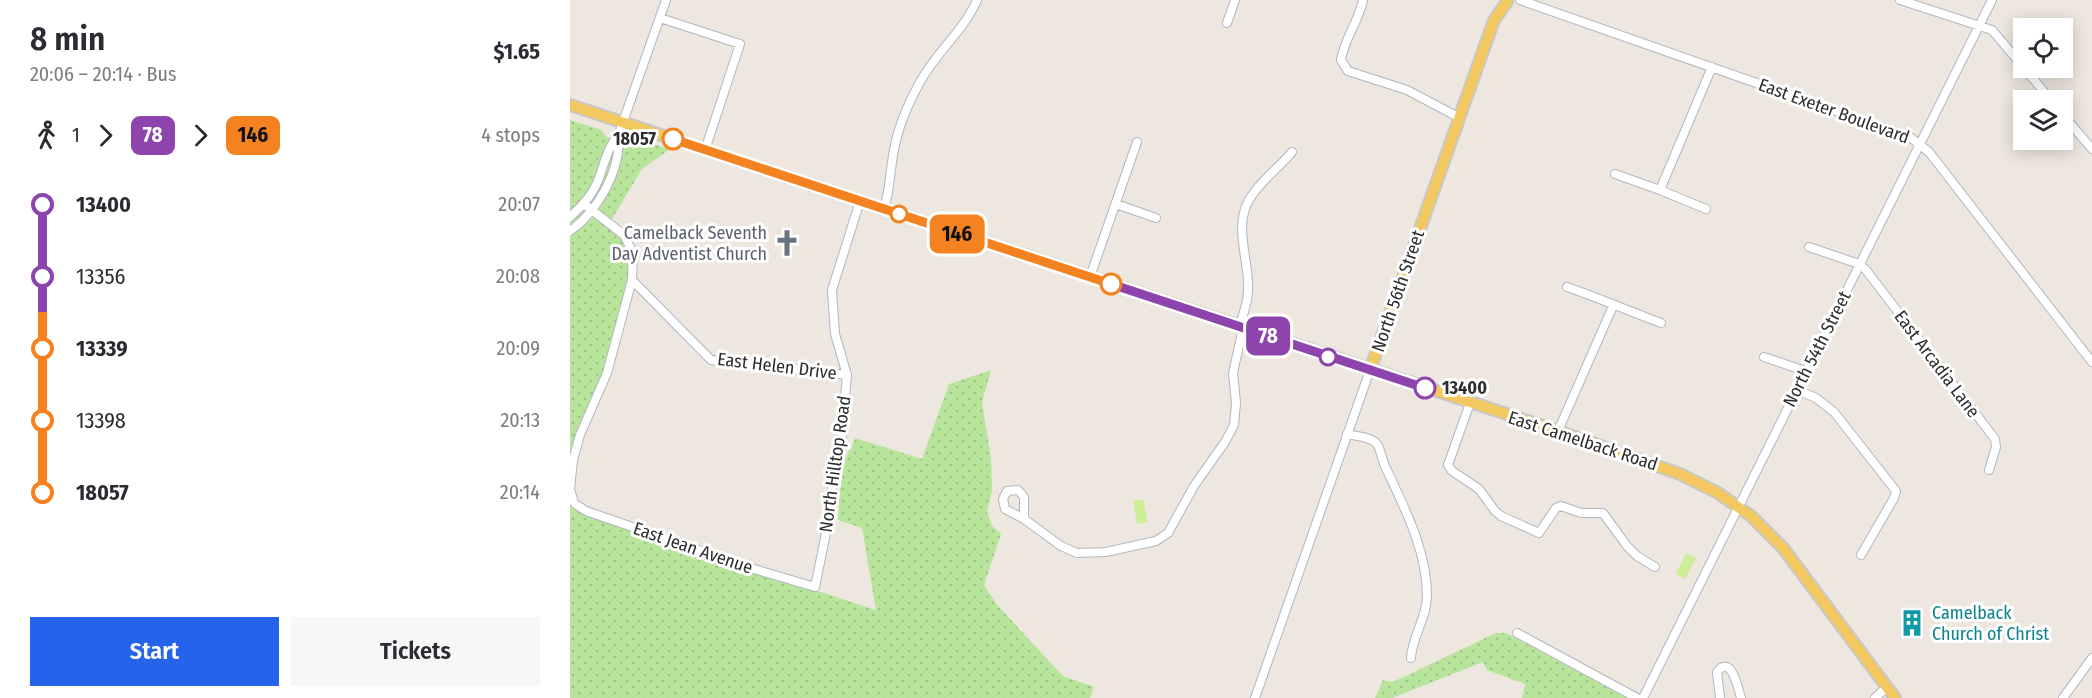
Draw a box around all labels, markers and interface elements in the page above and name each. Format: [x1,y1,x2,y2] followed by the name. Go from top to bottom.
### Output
[2013,18,2073,150] map controls
[2013,18,2073,78] button: locate
[30,19,105,59] text: 8 min
[494,38,540,65] text: $1.65
[30,62,176,86] text: 20:06 – 20:14 · Bus
[1756,73,1912,149] street label: East Exeter Boulevard
[2013,90,2073,150] button: layers
[30,119,63,152] icon: walk
[89,119,122,152] icon: forward
[184,119,217,152] icon: forward
[143,122,163,148] text: 78
[238,122,268,148] text: 146
[72,123,80,147] text: 1
[481,123,540,147] text: 4 stops
[613,128,656,150] place label: 18057
[662,128,684,150] marker: 18057
[76,191,131,218] text: 13400
[498,192,540,216] text: 20:07
[890,205,908,223] unlabelled marker
[922,214,992,254] line badge: 146
[942,221,972,247] text: 146
[611,222,767,265] place label: Camelback Seventh Day Adventist Church
[1367,227,1429,355] street label: North 56th Street
[772,228,802,258] church icon: Camelback Seventh Day Adventist Church
[76,263,125,290] text: 13356
[496,264,540,288] text: 20:08
[1100,273,1122,295] unlabelled marker
[1778,287,1856,411] street label: North 54th Street
[1890,306,1985,422] street label: East Arcadia Lane
[1241,316,1295,356] line badge: 78
[1258,323,1278,349] text: 78
[76,335,128,362] text: 13339
[497,336,540,360] text: 20:09
[716,348,838,384] street label: East Helen Drive
[1319,348,1337,366] unlabelled marker
[1414,377,1436,399] marker: 13400
[1442,377,1487,399] place label: 13400
[815,394,855,534] street label: North Hilltop Road
[1505,406,1661,476] street label: East Camelback Road
[76,407,126,434] text: 13398
[501,408,540,432] text: 20:13
[76,479,129,506] text: 18057
[500,480,540,504] text: 20:14
[630,517,756,579] street label: East Jean Avenue
[1932,602,2049,645] place label: Camelback Church of Christ
[1897,608,1927,638] building icon: Camelback Church of Christ
[30,617,279,686] button: Start
[291,617,540,686] button: Tickets

